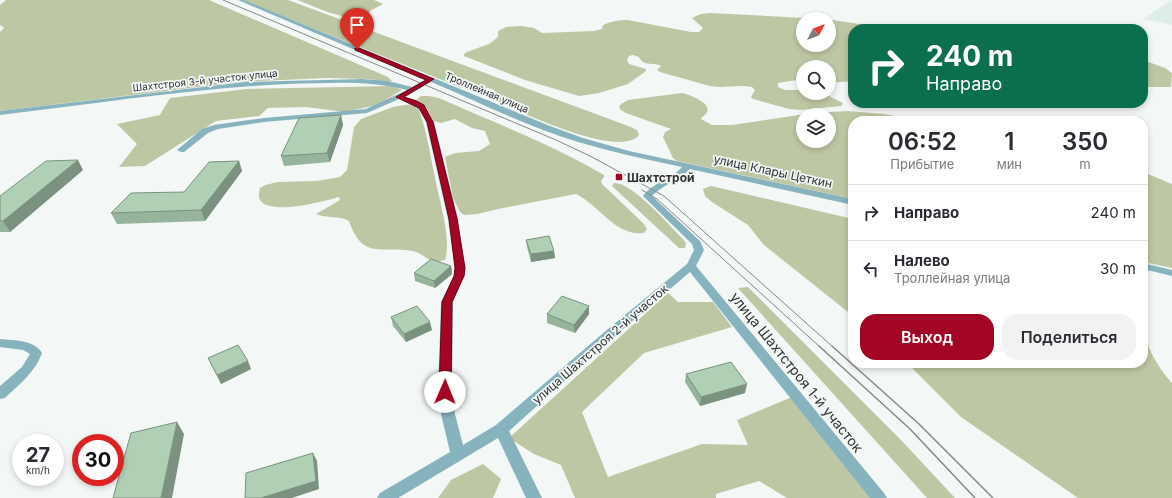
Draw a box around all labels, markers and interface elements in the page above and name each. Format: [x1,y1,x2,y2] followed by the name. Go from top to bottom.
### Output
[340,8,374,49] pin
[796,12,836,52] north arrow
[796,12,836,148] map controls
[346,14,368,36] icon: arrive
[926,39,1013,73] text: 240 m
[860,40,912,92] icon: right
[796,60,836,100] button: search
[132,66,278,94] street label: Шахтстроя 3-й участок улица
[443,69,531,115] street label: Троллейная улица
[926,73,1002,94] text: Направо
[796,108,836,148] button: layers
[888,127,957,156] text: 06:52
[1004,127,1014,156] text: 1
[1062,127,1108,156] text: 350
[712,151,834,191] street label: улица Клары Цеткин
[890,156,954,172] text: Прибытие
[997,156,1022,172] text: мин
[1079,156,1091,172] text: m
[627,170,694,185] place label: Шахтстрой
[614,172,624,182] marker: Шахтстрой
[860,202,882,224] icon: right
[894,203,959,222] text: Направо
[1091,203,1136,222] text: 240 m
[894,251,950,270] text: Налево
[860,258,882,280] icon: left
[1100,259,1136,278] text: 30 m
[894,270,1010,286] text: Троллейная улица
[529,281,671,407] street label: улица Шахтстроя 2-й участок
[727,289,867,456] street label: улица Шахтстроя 1-й участок
[860,314,994,360] button: Выход
[1002,314,1136,360] button: Поделиться
[424,371,466,413] position arrow
[72,434,124,486] speed limit sign: 30
[26,443,50,467] text: 27
[26,464,50,476] text: km/h

